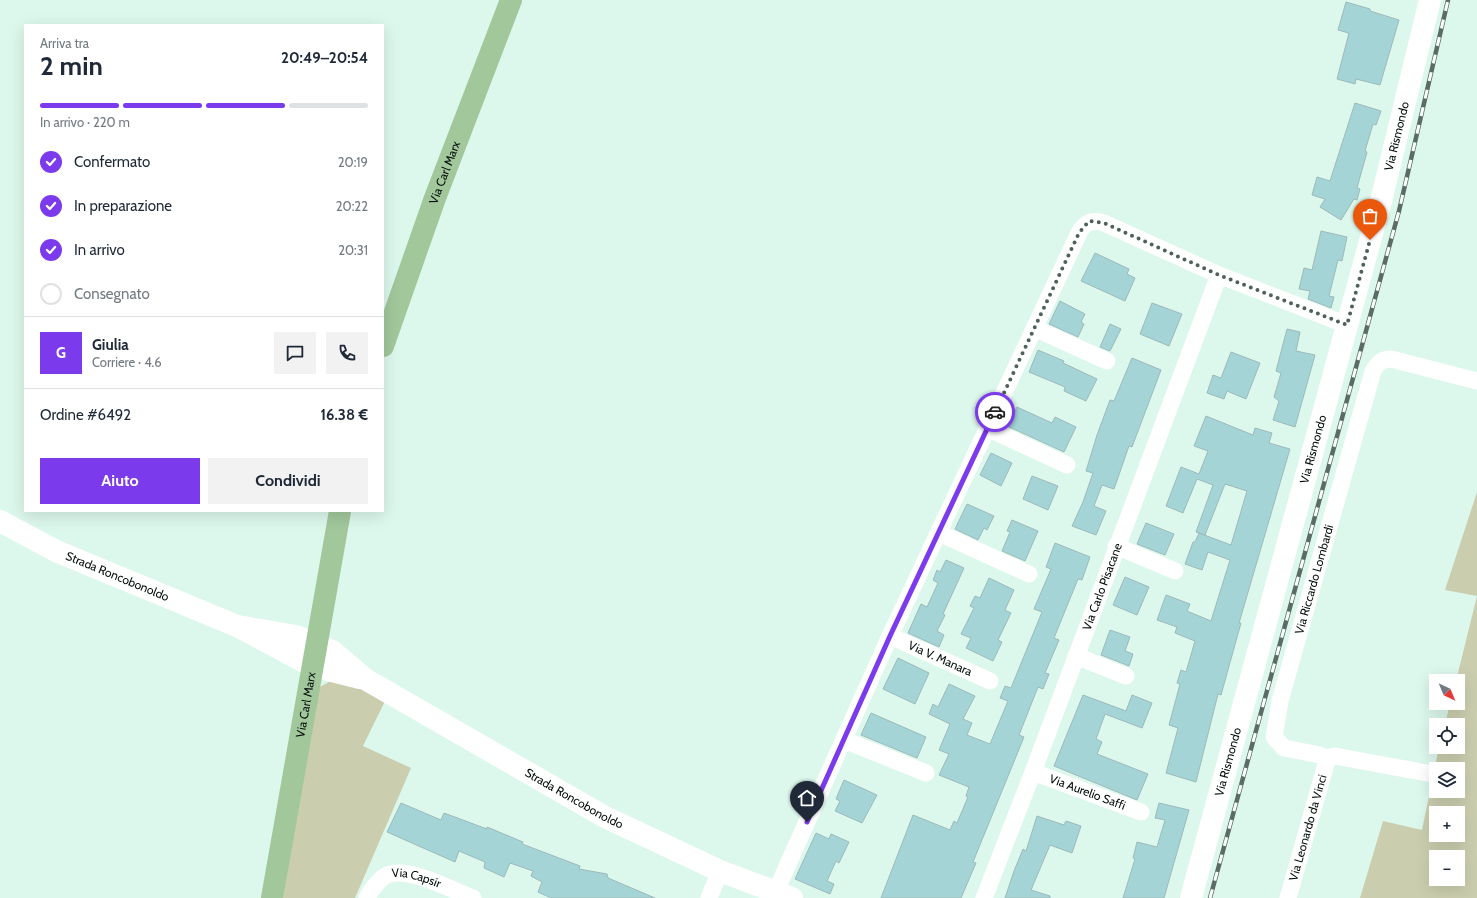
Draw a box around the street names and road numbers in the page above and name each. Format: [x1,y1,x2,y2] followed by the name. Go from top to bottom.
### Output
[1381,100,1412,172] street label: Via Rismondo
[425,139,463,206] street label: Via Carl Marx
[1296,413,1329,485] street label: Via Rismondo
[1291,523,1336,636] street label: Via Riccardo Lombardi
[1079,541,1125,632] street label: Via Carlo Pisacane
[64,548,172,604] street label: Strada Roncobonoldo
[906,637,975,679] street label: Via V. Manara
[292,671,319,739] street label: Via Carl Marx
[1211,725,1244,798] street label: Via Rismondo
[522,765,626,832] street label: Strada Roncobonoldo
[1047,771,1128,813] street label: Via Aurelio Saffi
[1285,773,1330,883] street label: Via Leonardo da Vinci
[391,865,444,891] street label: Via Capsir

